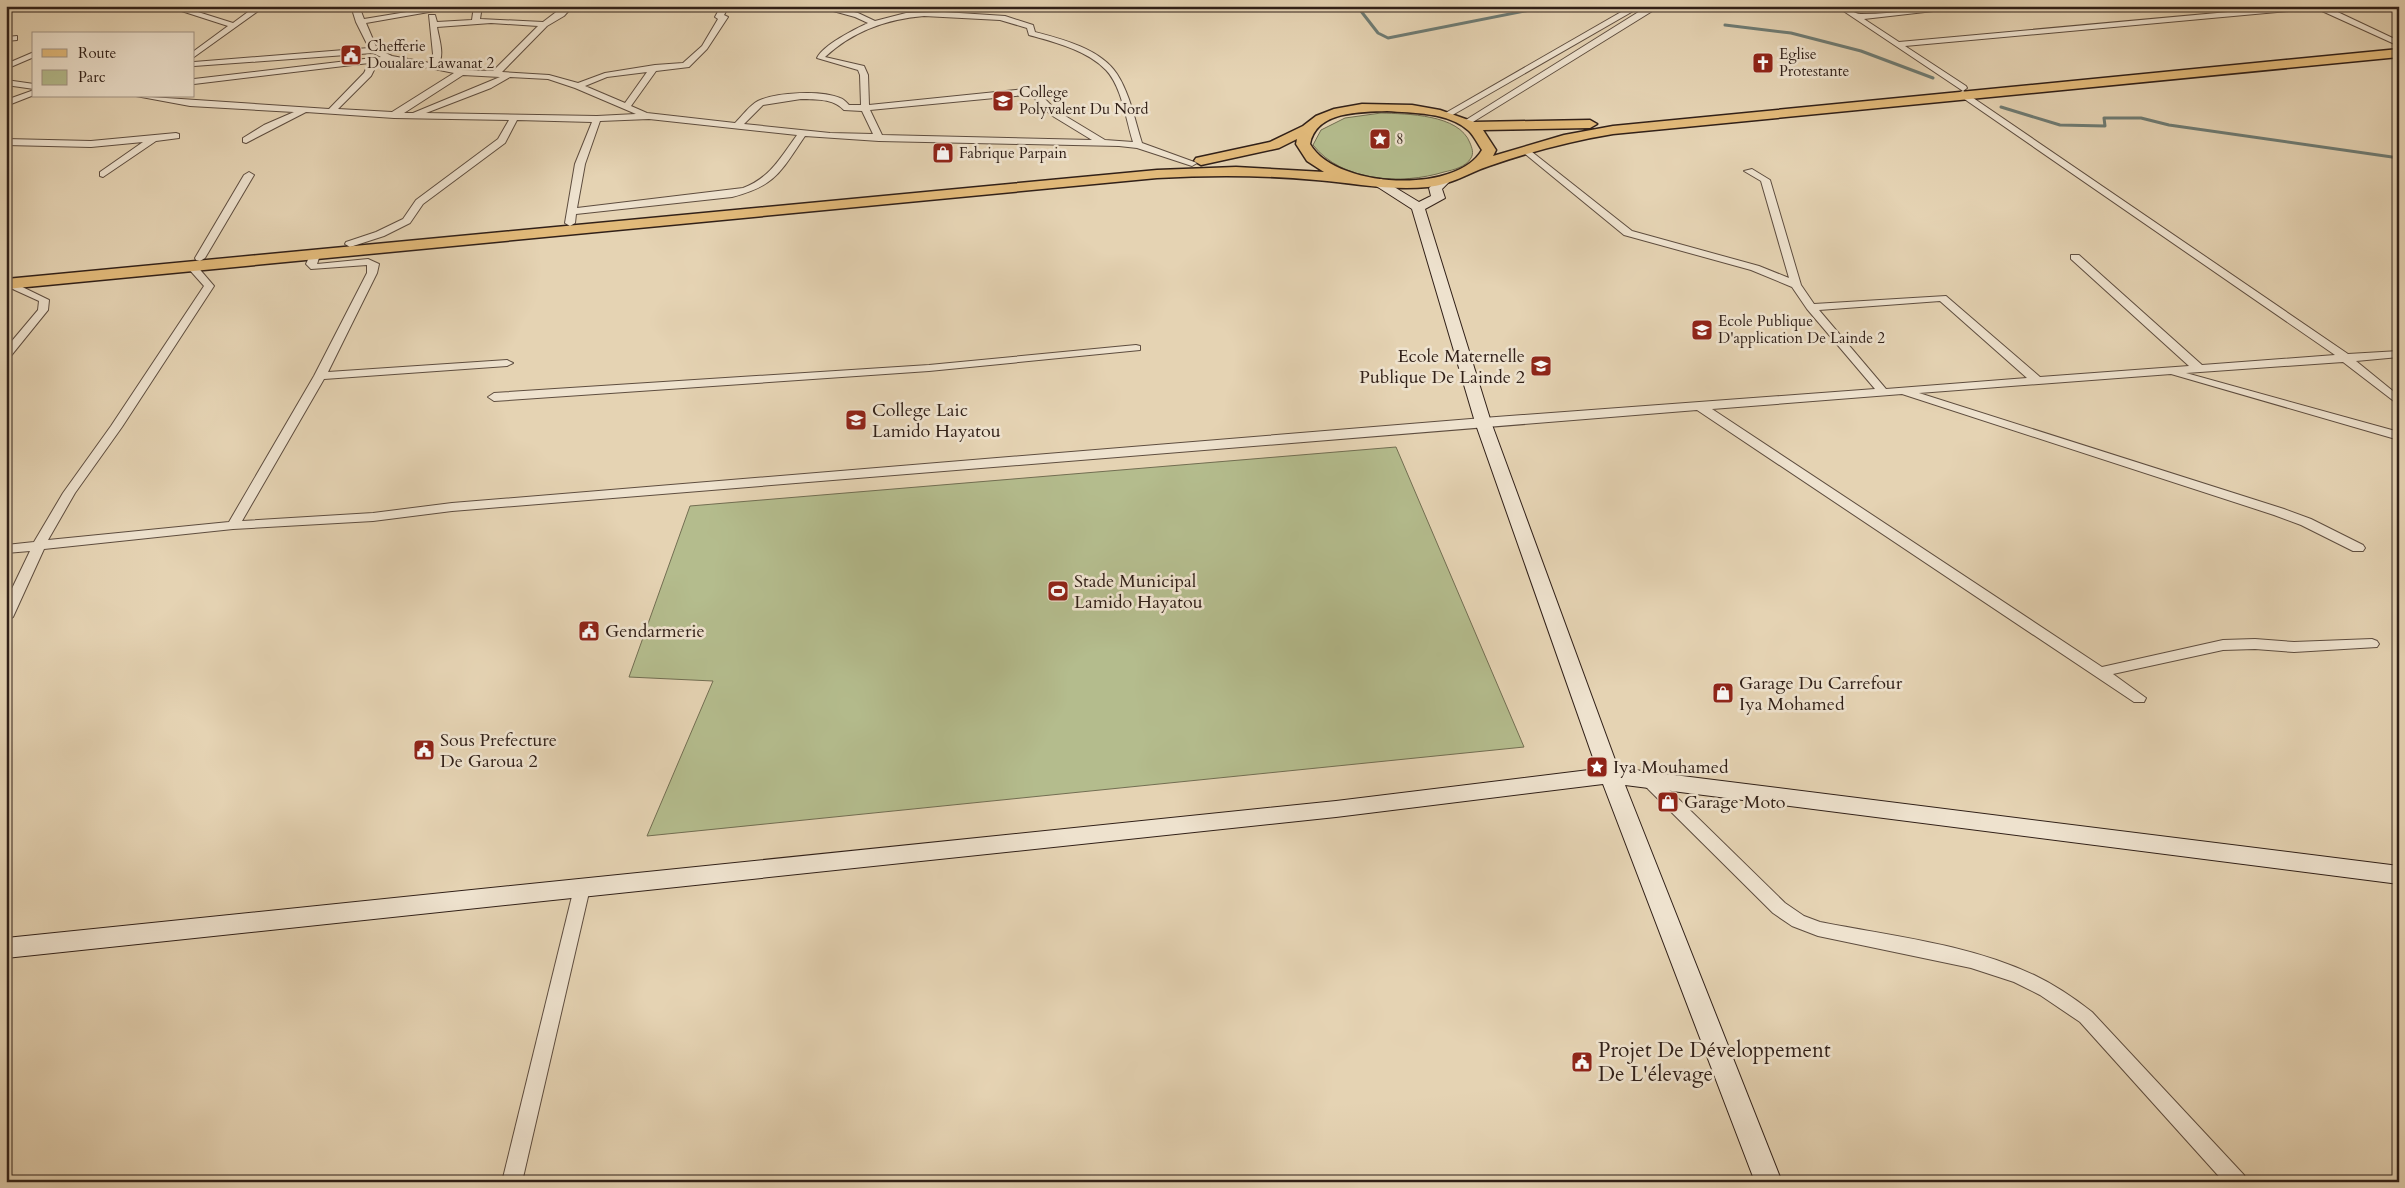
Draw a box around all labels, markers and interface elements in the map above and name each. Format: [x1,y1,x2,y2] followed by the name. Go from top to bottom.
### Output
[32,32,195,98] legend
[367,36,494,73] place label: Chefferie Doualare Lawanat 2
[78,43,116,63] text: Route
[339,43,363,67] public building icon: Chefferie Doualare Lawanat 2
[1779,44,1850,81] place label: Eglise Protestante
[1751,51,1775,75] church icon: Eglise Protestante
[78,67,106,87] text: Parc
[1019,82,1149,119] place label: College Polyvalent Du Nord
[991,89,1015,113] school or university icon: College Polyvalent Du Nord
[1368,127,1392,151] place icon: 8
[1396,129,1404,149] place label: 8
[931,141,955,165] shop icon: Fabrique Parpain
[959,143,1067,163] place label: Fabrique Parpain
[1718,311,1885,348] place label: Ecole Publique D'application De Lainde 2
[1690,318,1714,342] school or university icon: Ecole Publique D'application De Lainde 2
[1359,344,1525,390] place label: Ecole Maternelle Publique De Lainde 2
[1529,354,1553,378] school or university icon: Ecole Maternelle Publique De Lainde 2
[872,398,1001,444] place label: College Laic Lamido Hayatou
[844,408,868,432] school or university icon: College Laic Lamido Hayatou
[1074,569,1203,615] place label: Stade Municipal Lamido Hayatou
[1046,579,1070,603] sports icon: Stade Municipal Lamido Hayatou
[577,619,601,643] public building icon: Gendarmerie
[605,619,705,644] place label: Gendarmerie
[1739,671,1903,717] place label: Garage Du Carrefour Iya Mohamed
[1711,681,1735,705] shop icon: Garage Du Carrefour Iya Mohamed
[440,728,557,774] place label: Sous Prefecture De Garoua 2
[412,738,436,762] public building icon: Sous Prefecture De Garoua 2
[1585,755,1609,779] place icon: Iya Mouhamed
[1613,755,1729,780] place label: Iya Mouhamed
[1656,790,1680,814] shop icon: Garage Moto
[1684,790,1786,815] place label: Garage Moto
[1598,1036,1831,1089] place label: Projet De Développement De L'élevage
[1570,1050,1594,1074] public building icon: Projet De Développement De L'élevage

